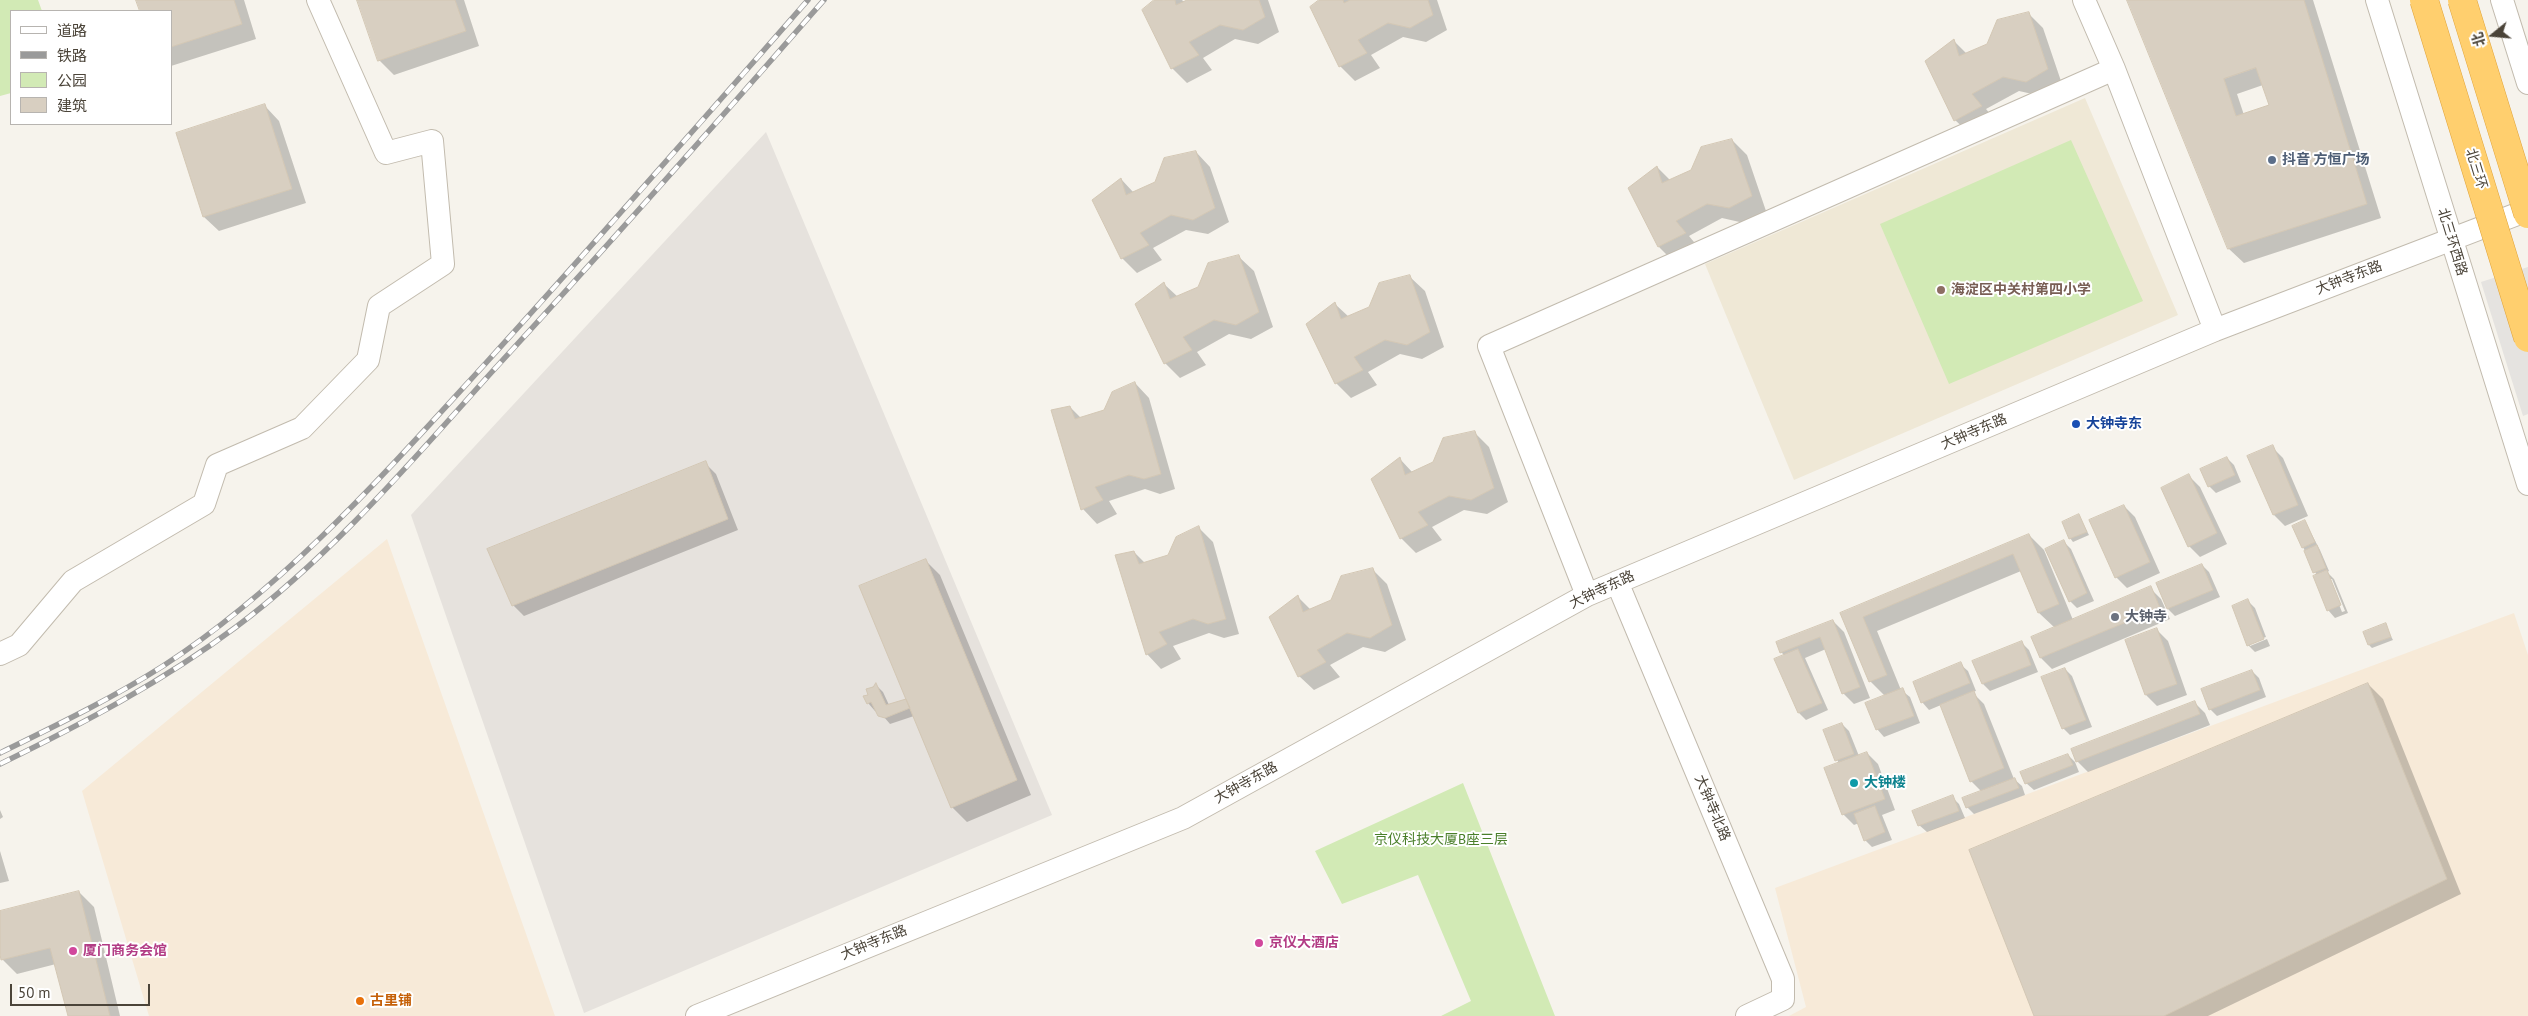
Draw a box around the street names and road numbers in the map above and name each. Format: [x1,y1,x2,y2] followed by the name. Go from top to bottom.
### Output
[2462,146,2490,192] street label: 北三环
[2434,206,2470,278] street label: 北三环西路
[2313,258,2385,298] street label: 大钟寺东路
[1939,411,2009,453] street label: 大钟寺东路
[1567,568,1637,612] street label: 大钟寺东路
[1211,759,1281,807] street label: 大钟寺东路
[1691,773,1733,843] street label: 大钟寺北路
[838,922,910,964] street label: 大钟寺东路

